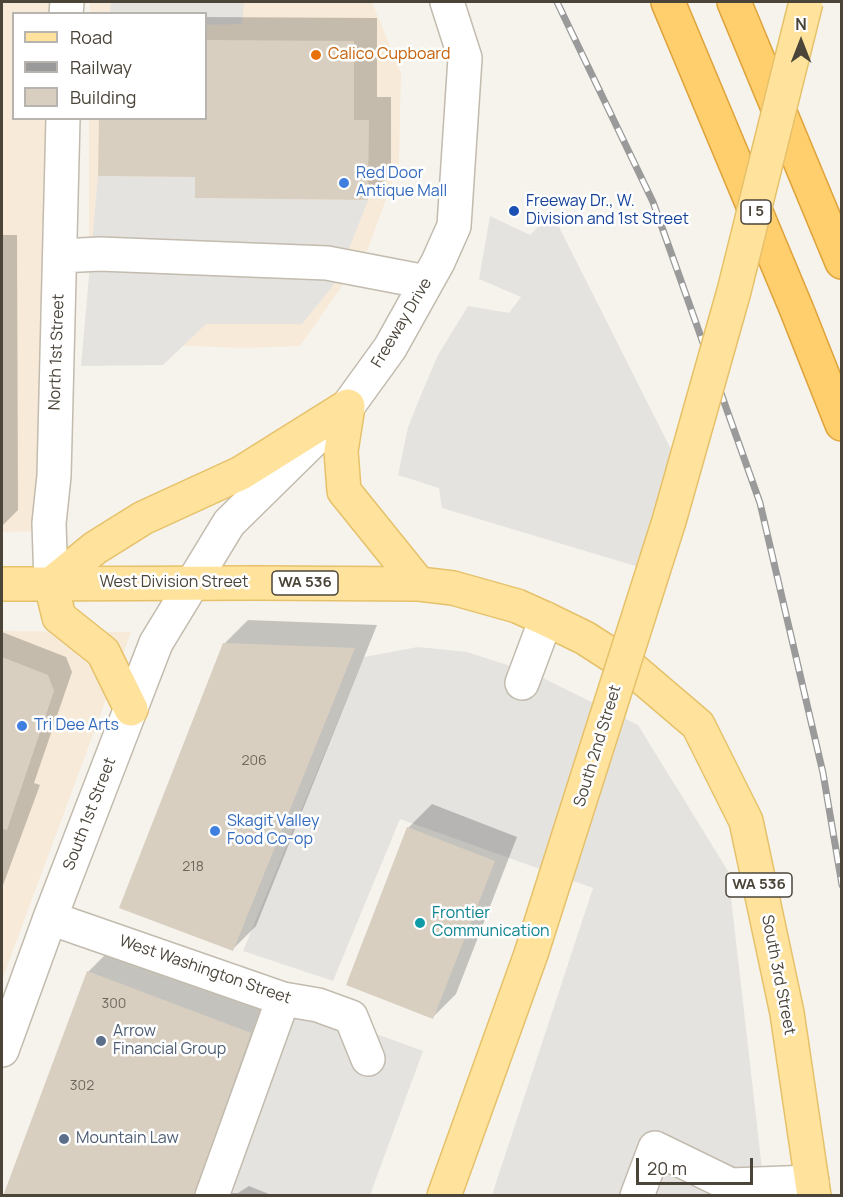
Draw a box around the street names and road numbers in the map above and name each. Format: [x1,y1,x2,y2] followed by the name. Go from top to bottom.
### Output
[741,200,771,224] road number: I 5
[368,275,436,371] street label: Freeway Drive
[45,293,69,411] street label: North 1st Street
[272,571,338,595] road number: WA 536
[99,573,249,593] street label: West Division Street
[570,683,626,809] street label: South 2nd Street
[60,755,120,873] street label: South 1st Street
[726,873,792,897] road number: WA 536
[757,913,799,1037] street label: South 3rd Street
[117,932,293,1008] street label: West Washington Street

